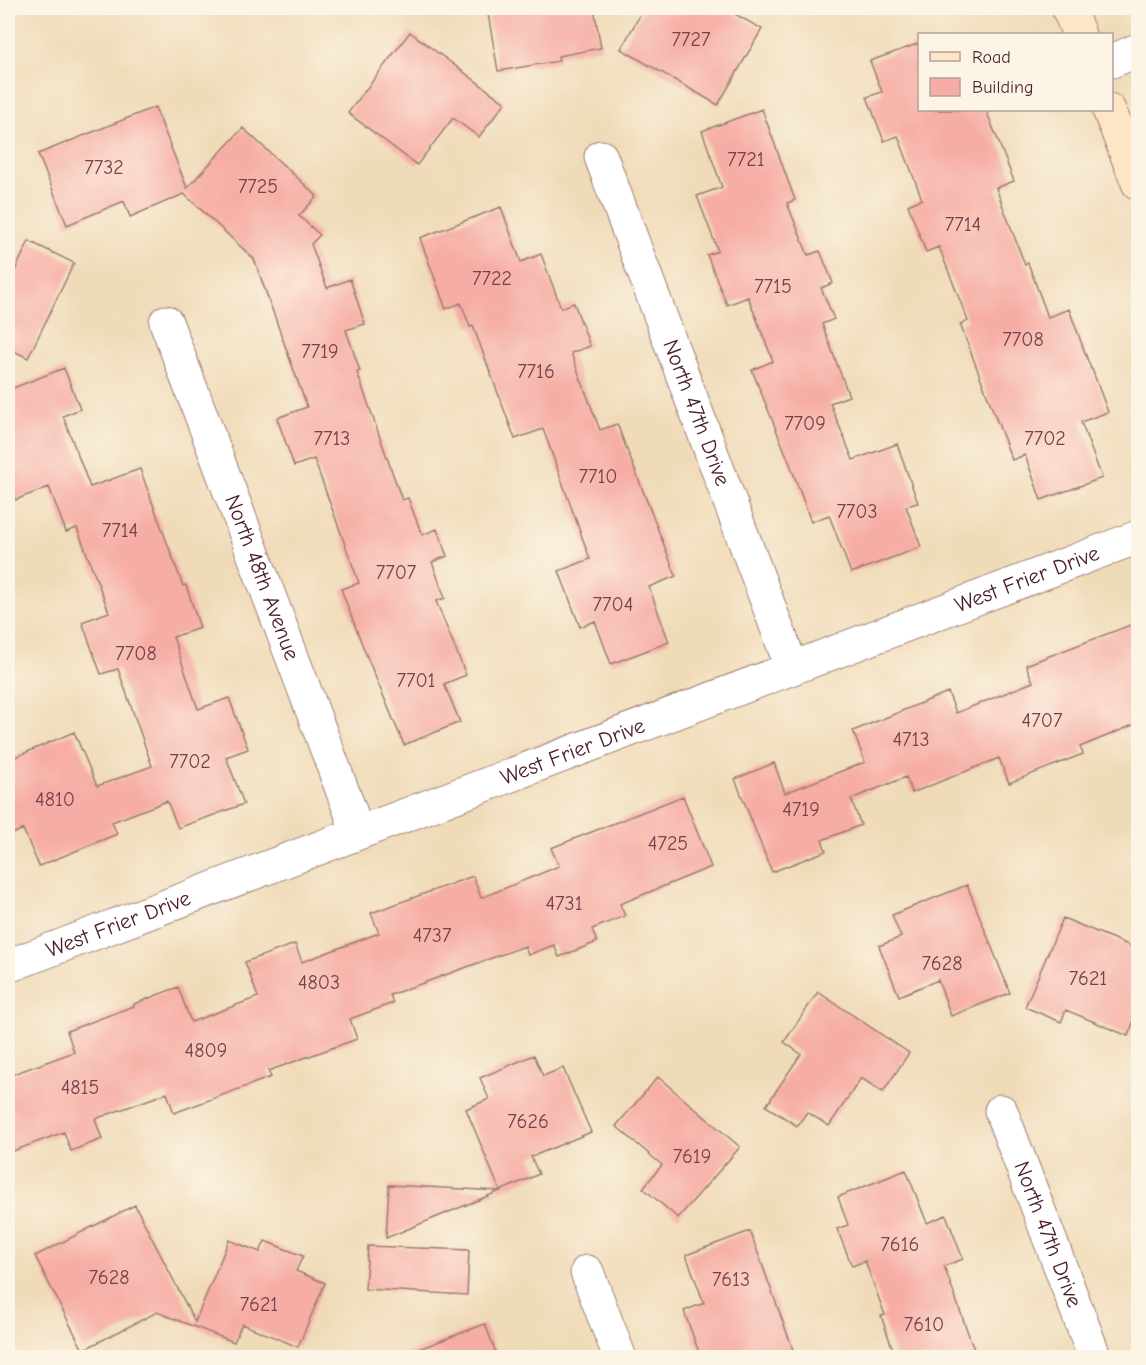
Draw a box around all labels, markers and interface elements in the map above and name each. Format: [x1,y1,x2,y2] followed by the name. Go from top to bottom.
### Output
[672,28,711,51] house number: 7727
[918,33,1113,111] legend
[972,47,1011,68] text: Road
[972,77,1034,98] text: Building
[727,148,765,171] house number: 7721
[84,156,124,179] house number: 7732
[238,175,278,198] house number: 7725
[945,213,981,236] house number: 7714
[472,267,512,290] house number: 7722
[754,275,792,298] house number: 7715
[1002,328,1044,351] house number: 7708
[657,336,736,489] street label: North 47th Drive
[301,340,339,363] house number: 7719
[517,360,555,383] house number: 7716
[784,412,826,435] house number: 7709
[314,427,350,450] house number: 7713
[1024,427,1066,450] house number: 7702
[578,465,618,488] house number: 7710
[219,491,305,664] street label: North 48th Avenue
[836,500,878,523] house number: 7703
[102,519,138,542] house number: 7714
[951,540,1103,618] street label: West Frier Drive
[376,561,417,584] house number: 7707
[593,593,633,616] house number: 7704
[115,642,157,665] house number: 7708
[396,669,436,692] house number: 7701
[1022,709,1063,732] house number: 4707
[497,712,649,791] street label: West Frier Drive
[892,728,930,751] house number: 4713
[169,750,211,773] house number: 7702
[35,788,75,811] house number: 4810
[782,798,820,821] house number: 4719
[648,832,688,855] house number: 4725
[42,885,194,963] street label: West Frier Drive
[545,892,583,915] house number: 4731
[413,924,452,947] house number: 4737
[922,952,962,975] house number: 7628
[1069,967,1107,990] house number: 7621
[298,971,340,994] house number: 4803
[185,1039,227,1062] house number: 4809
[61,1076,99,1099] house number: 4815
[507,1110,549,1133] house number: 7626
[673,1145,711,1168] house number: 7619
[1008,1158,1088,1311] street label: North 47th Drive
[881,1233,919,1256] house number: 7616
[89,1266,129,1289] house number: 7628
[712,1268,750,1291] house number: 7613
[240,1293,278,1316] house number: 7621
[904,1313,944,1336] house number: 7610

